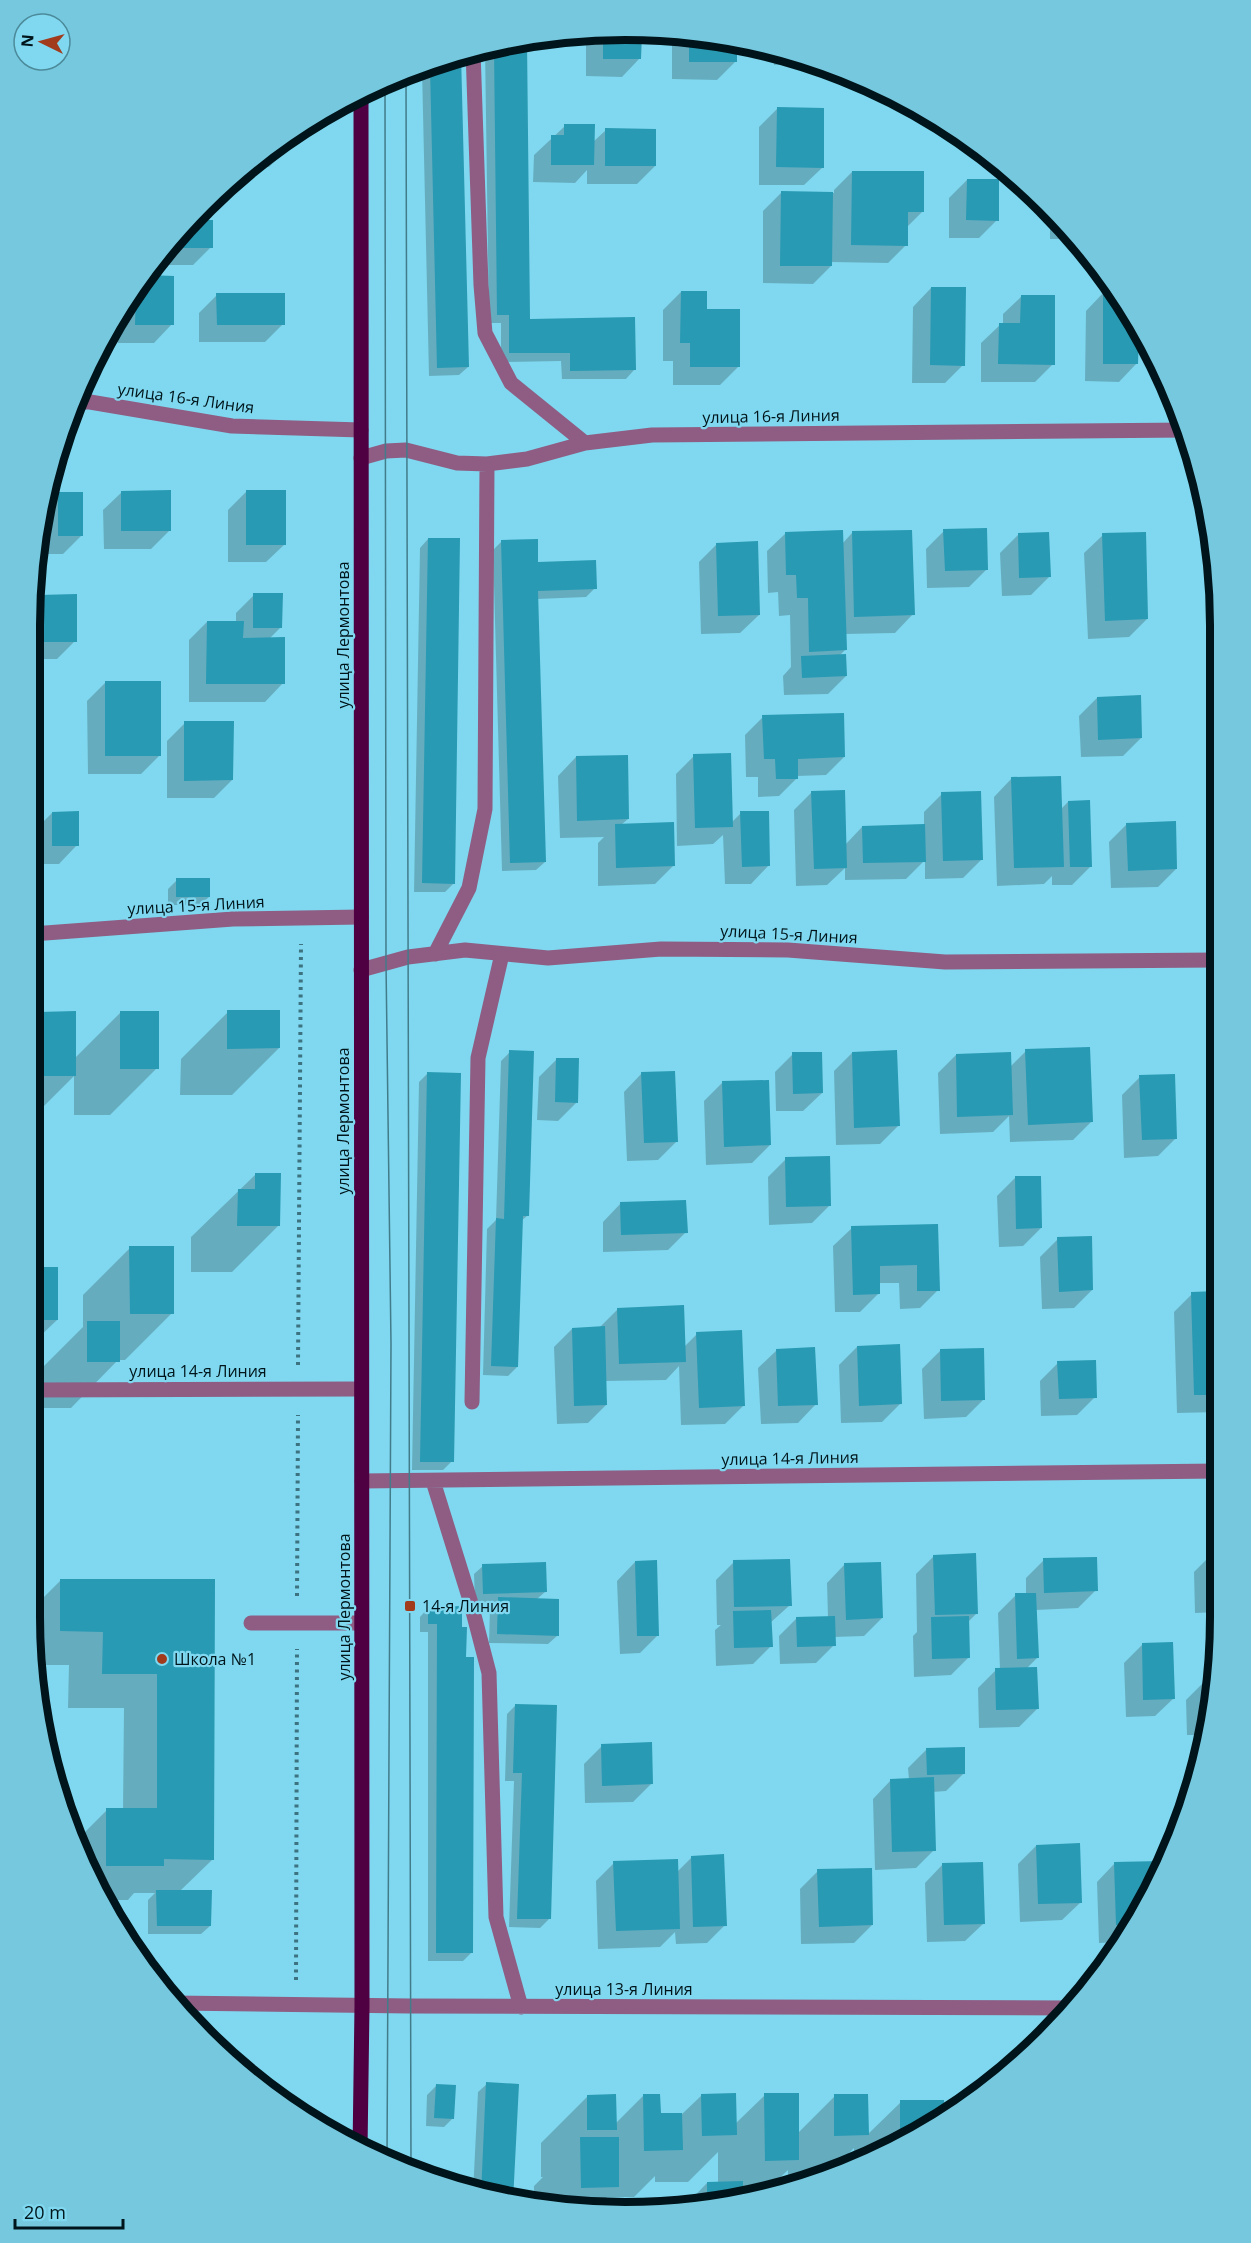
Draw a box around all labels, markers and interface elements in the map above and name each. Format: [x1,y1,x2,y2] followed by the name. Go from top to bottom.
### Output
[12,12,72,72] north arrow
[16,33,39,48] text: N
[116,378,256,418] street label: улица 16-я Линия
[702,404,840,428] street label: улица 16-я Линия
[332,561,354,709] street label: улица Лермонтова
[127,890,265,920] street label: улица 15-я Линия
[720,919,858,949] street label: улица 15-я Линия
[332,1047,354,1195] street label: улица Лермонтова
[129,1360,267,1382] street label: улица 14-я Линия
[721,1446,859,1470] street label: улица 14-я Линия
[333,1533,355,1681] street label: улица Лермонтова
[422,1595,509,1617] place label: 14-я Линия
[403,1599,417,1613] marker: 14-я Линия
[174,1648,256,1670] place label: Школа №1
[155,1652,169,1666] marker: Школа №1
[555,1978,693,2000] street label: улица 13-я Линия
[15,2192,123,2230] scale bar
[24,2200,66,2224] text: 20 m

